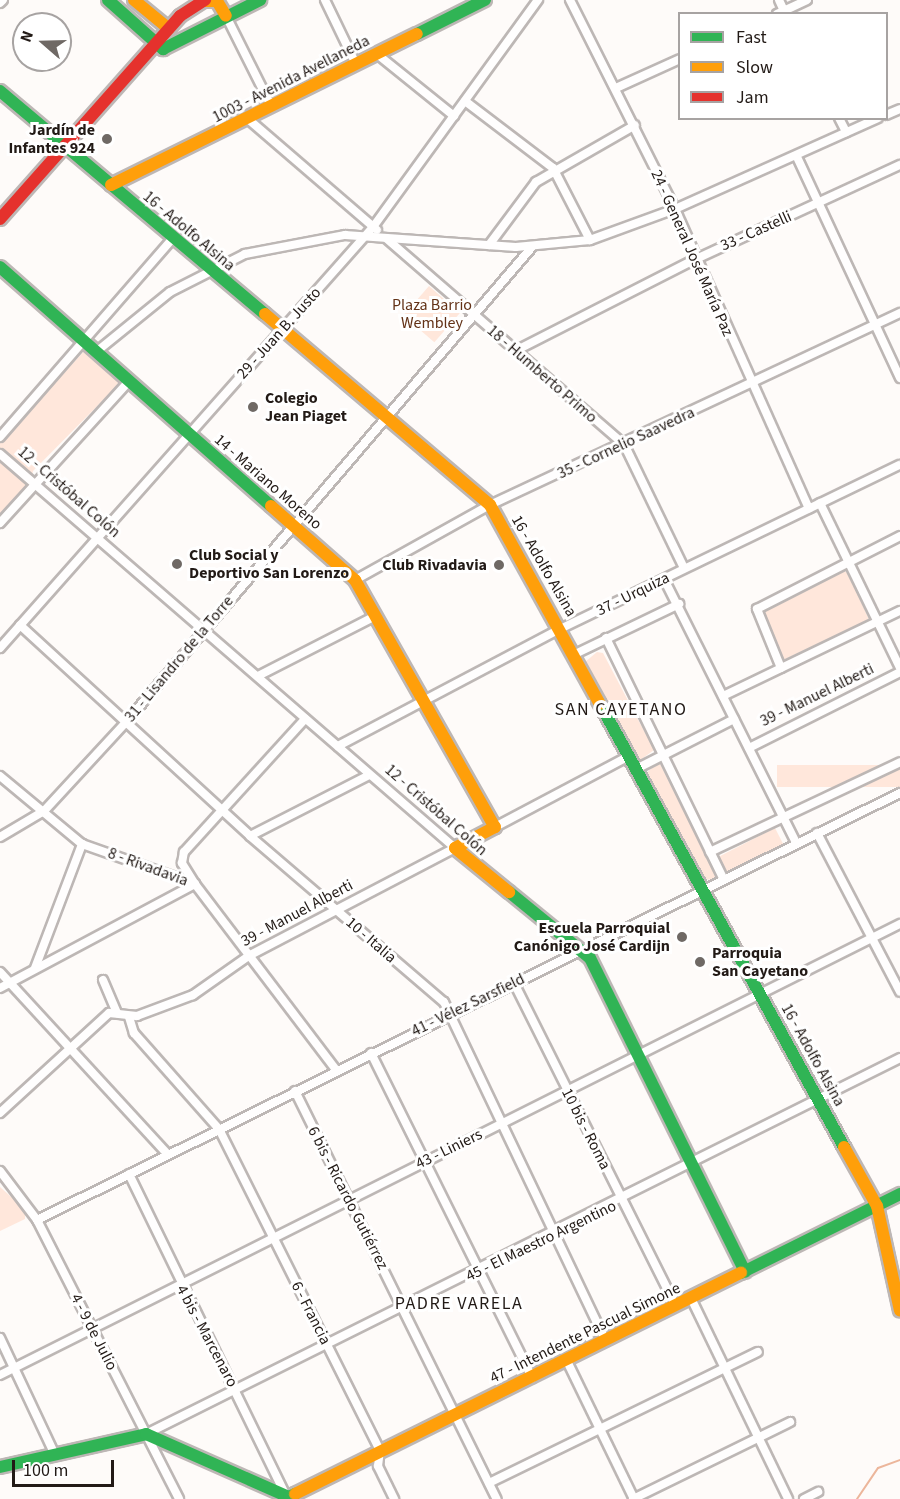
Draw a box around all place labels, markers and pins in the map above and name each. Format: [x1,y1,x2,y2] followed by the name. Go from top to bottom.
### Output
[9,120,95,158] place label: Jardín de Infantes 924
[100,132,114,146] marker: Jardín de Infantes 924
[265,388,347,426] place label: Colegio Jean Piaget
[246,400,260,414] marker: Colegio Jean Piaget
[189,545,349,583] place label: Club Social y Deportivo San Lorenzo
[382,555,487,575] place label: Club Rivadavia
[170,557,184,571] marker: Club Social y Deportivo San Lorenzo
[492,558,506,572] marker: Club Rivadavia
[514,918,670,956] place label: Escuela Parroquial Canónigo José Cardijn
[675,930,689,944] marker: Escuela Parroquial Canónigo José Cardijn
[712,943,808,981] place label: Parroquia San Cayetano
[693,955,707,969] marker: Parroquia San Cayetano

